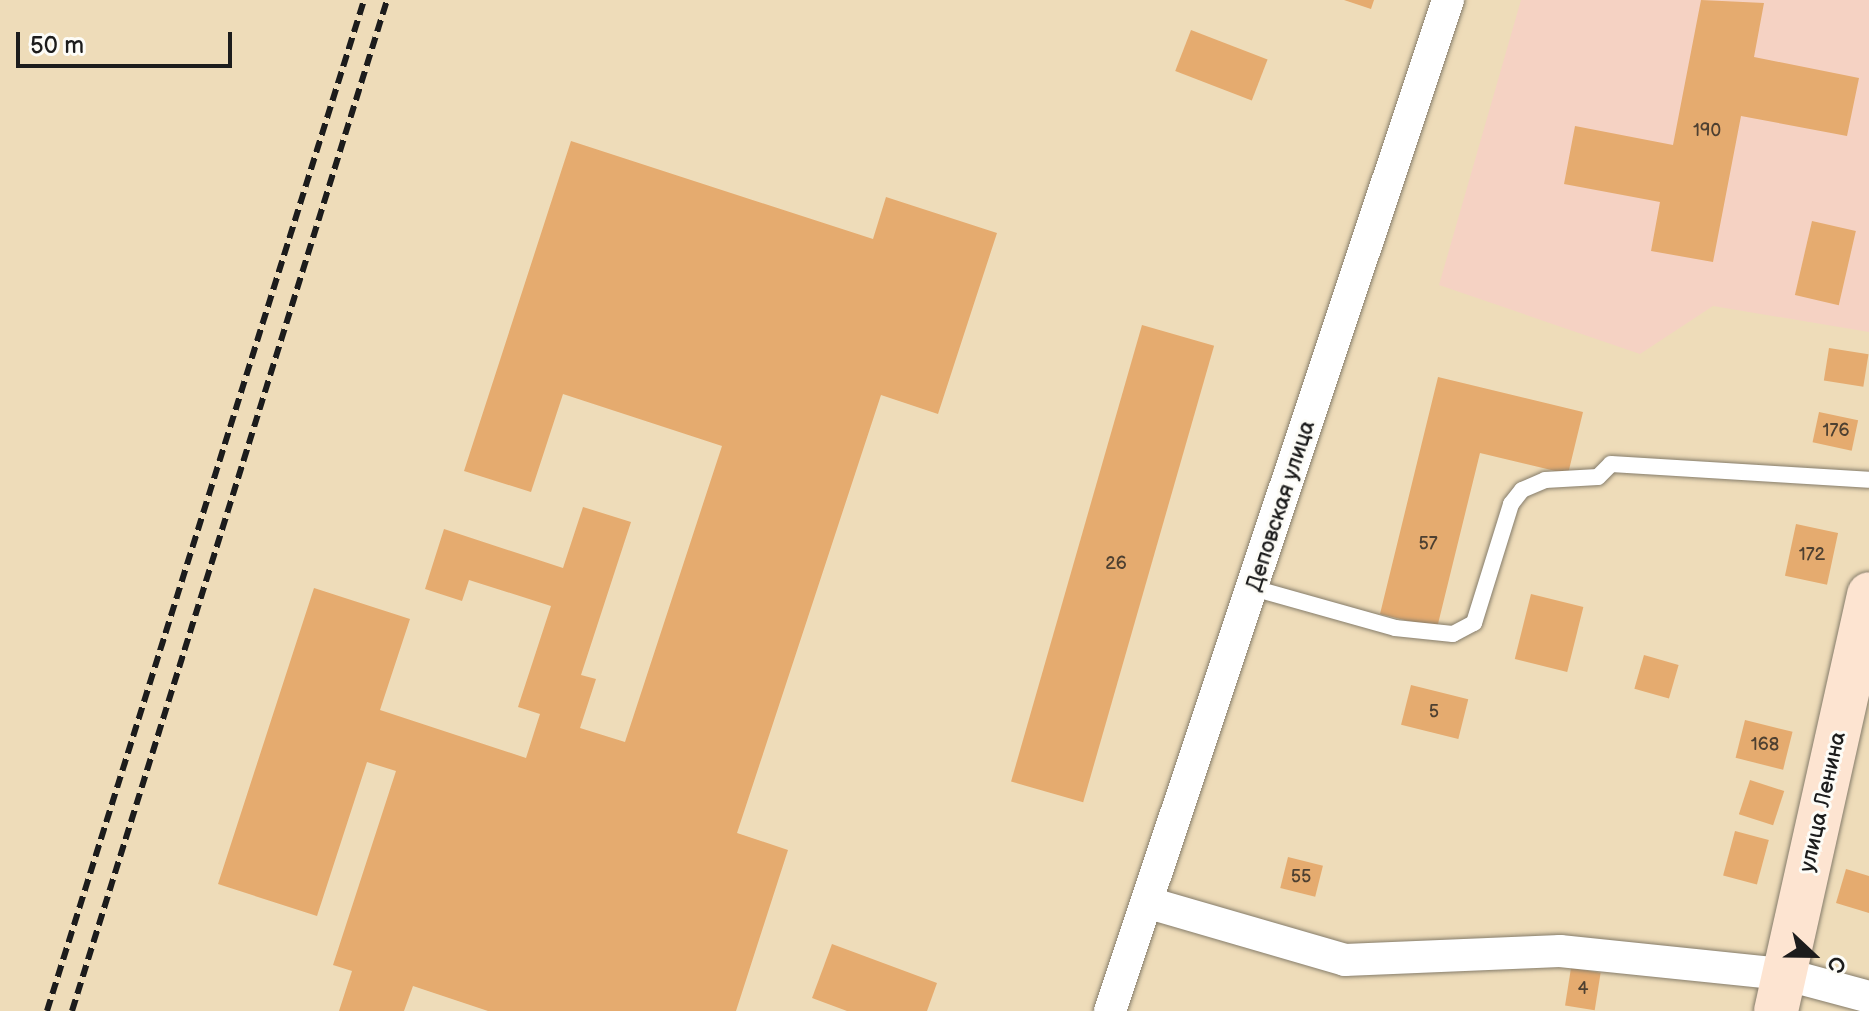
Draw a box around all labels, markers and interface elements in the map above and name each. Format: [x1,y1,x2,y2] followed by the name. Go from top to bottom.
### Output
[20,16,236,66] scale bar
[30,31,84,60] text: 50 m
[1693,120,1721,142] house number: 190
[1241,417,1321,595] street label: Деповская улица
[1823,420,1849,442] house number: 176
[1418,533,1438,555] house number: 57
[1799,544,1825,566] house number: 172
[1105,553,1127,575] house number: 26
[1429,701,1439,723] house number: 5
[1794,729,1852,875] street label: улица Ленина
[1751,734,1779,756] house number: 168
[1291,866,1311,888] house number: 55
[1773,915,1853,995] north arrow
[1820,952,1851,976] text: С
[1578,978,1588,1000] house number: 4

